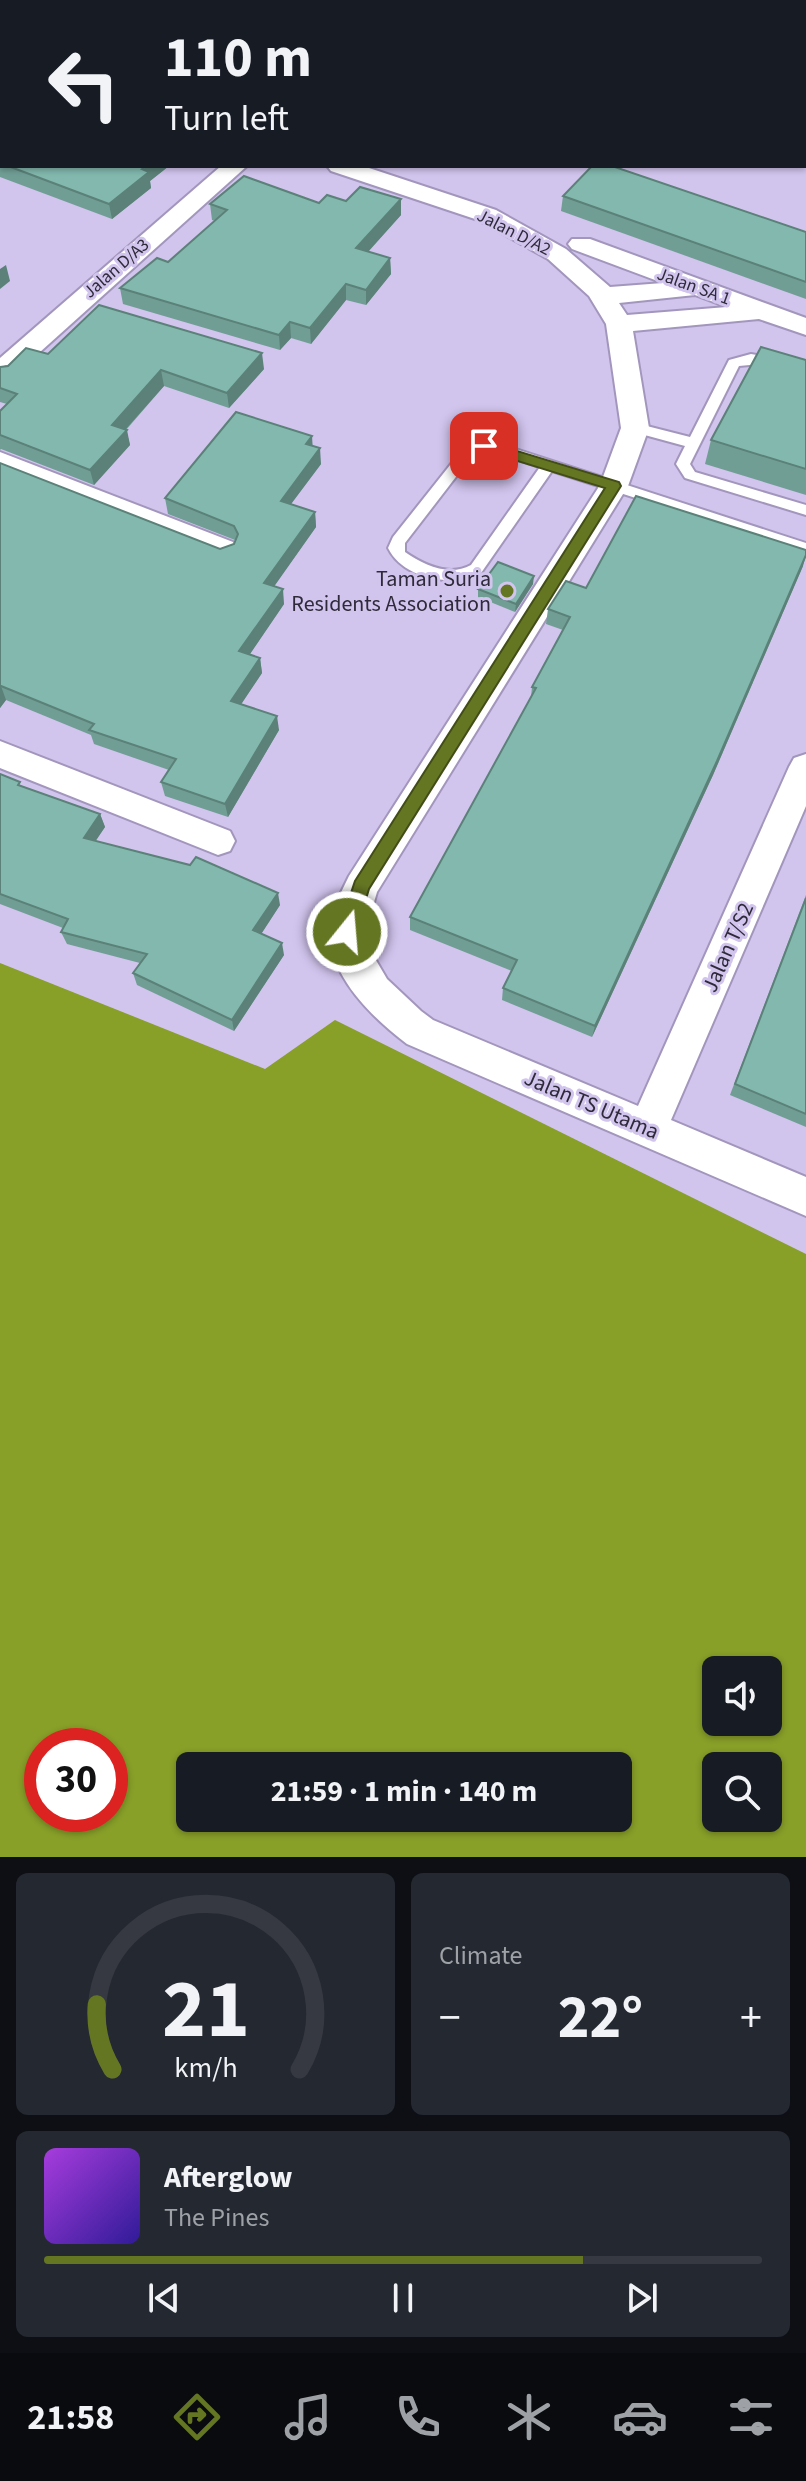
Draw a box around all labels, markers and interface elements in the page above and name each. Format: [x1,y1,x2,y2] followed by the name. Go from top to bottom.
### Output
[164,19,312,98] text: 110 m
[32,32,136,136] icon: left
[164,93,289,144] text: Turn left
[473,203,555,262] street label: Jalan D/A2
[78,233,155,304] street label: Jalan D/A3
[654,262,734,311] street label: Jalan SA 1
[450,412,518,480] pin
[462,424,506,468] icon: arrive
[291,563,491,620] place label: Taman Suria Residents Association
[498,582,516,600] marker: Taman Suria Residents Association
[305,890,389,974] position arrow
[694,898,762,997] street label: Jalan T/S2
[519,1062,664,1148] street label: Jalan TS Utama
[702,1656,782,1832] map controls
[702,1656,782,1736] button: sound
[24,1728,128,1832] speed limit sign: 30
[702,1752,782,1832] button: search
[271,1770,537,1813] text: 21:59 · 1 min · 140 m
[439,1937,523,1974] text: Climate
[162,1951,249,2069] text: 21
[558,1976,643,2061] text: 22°
[439,1987,461,2050] text: −
[740,1987,762,2050] text: +
[174,2048,237,2088] text: km/h
[164,2156,292,2199] text: Afterglow
[164,2199,269,2236] text: The Pines
[142,2276,186,2320] icon: previous
[381,2276,425,2320] icon: pause
[620,2276,664,2320] icon: next
[169,2389,225,2445] icon: directions
[280,2389,336,2445] icon: music
[390,2389,446,2445] icon: phone
[501,2389,557,2445] icon: climate
[612,2389,668,2445] icon: car
[723,2389,779,2445] icon: filters
[27,2392,114,2443] text: 21:58

